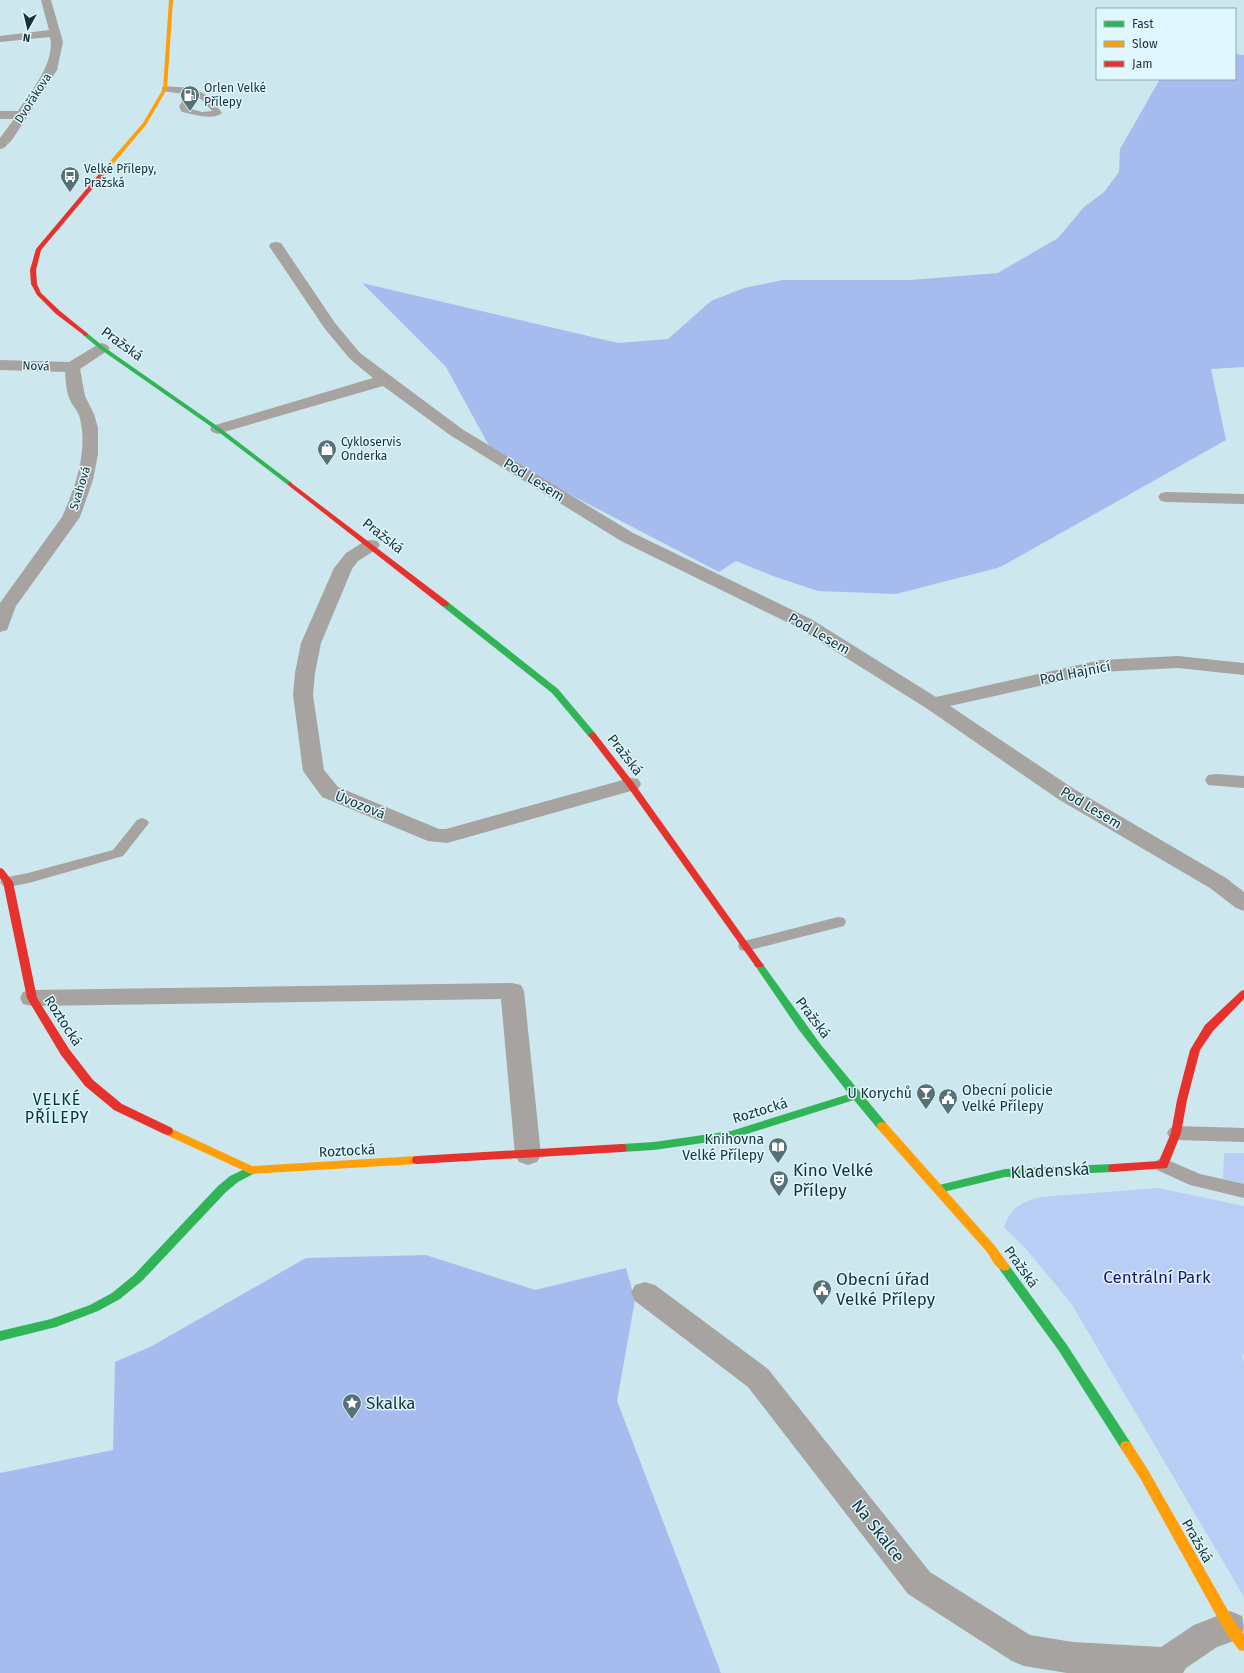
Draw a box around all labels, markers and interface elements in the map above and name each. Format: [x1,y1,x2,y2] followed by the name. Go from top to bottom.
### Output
[8,8,48,48] north arrow
[1096,8,1236,80] legend
[1132,17,1154,31] text: Fast
[22,30,31,44] text: N
[1132,37,1158,51] text: Slow
[1132,57,1152,71] text: Jam
[12,70,54,126] street label: Dvořákova
[204,81,266,109] place label: Orlen Velké Přílepy
[179,84,201,112] fuel station icon: Orlen Velké Přílepy
[84,162,157,190] place label: Velké Přílepy, Pražská
[59,165,81,193] bus stop icon: Velké Přílepy, Pražská
[98,323,146,365] street label: Pražská
[22,359,50,373] street label: Nová
[341,435,402,463] place label: Cykloservis Onderka
[316,438,338,466] shop icon: Cykloservis Onderka
[500,455,568,505] street label: Pod Lesem
[67,464,93,512] street label: Svahová
[359,515,407,557] street label: Pražská
[785,610,853,658] street label: Pod Lesem
[1038,658,1112,688] street label: Pod Hajnicí
[604,731,646,779] street label: Pražská
[1057,783,1125,833] street label: Pod Lesem
[332,786,388,823] street label: Úvozová
[40,993,86,1049] street label: Roztocká
[792,994,834,1042] street label: Pražská
[915,1082,937,1110] bar icon: U Korychů
[962,1082,1053,1115] place label: Obecní policie Velké Přílepy
[848,1085,912,1102] place label: U Korychů
[937,1087,959,1115] public building icon: Obecní policie Velké Přílepy
[25,1089,89,1127] district label: VELKÉ PŘÍLEPY
[730,1095,790,1127] street label: Roztocká
[682,1131,764,1164] place label: Knihovna Velké Přílepy
[767,1136,789,1164] library icon: Knihovna Velké Přílepy
[318,1141,376,1161] street label: Roztocká
[1010,1158,1090,1184] street label: Kladenská
[793,1160,873,1201] place label: Kino Velké Přílepy
[768,1169,790,1197] theatre icon: Kino Velké Přílepy
[1000,1243,1042,1291] street label: Pražská
[1103,1267,1211,1288] park label: Centrální Park
[836,1269,936,1310] place label: Obecní úřad Velké Přílepy
[811,1278,833,1306] public building icon: Obecní úřad Velké Přílepy
[341,1392,363,1420] place icon: Skalka
[366,1393,415,1414] place label: Skalka
[847,1495,909,1567] street label: Na Skalce
[1178,1516,1216,1566] street label: Pražská

